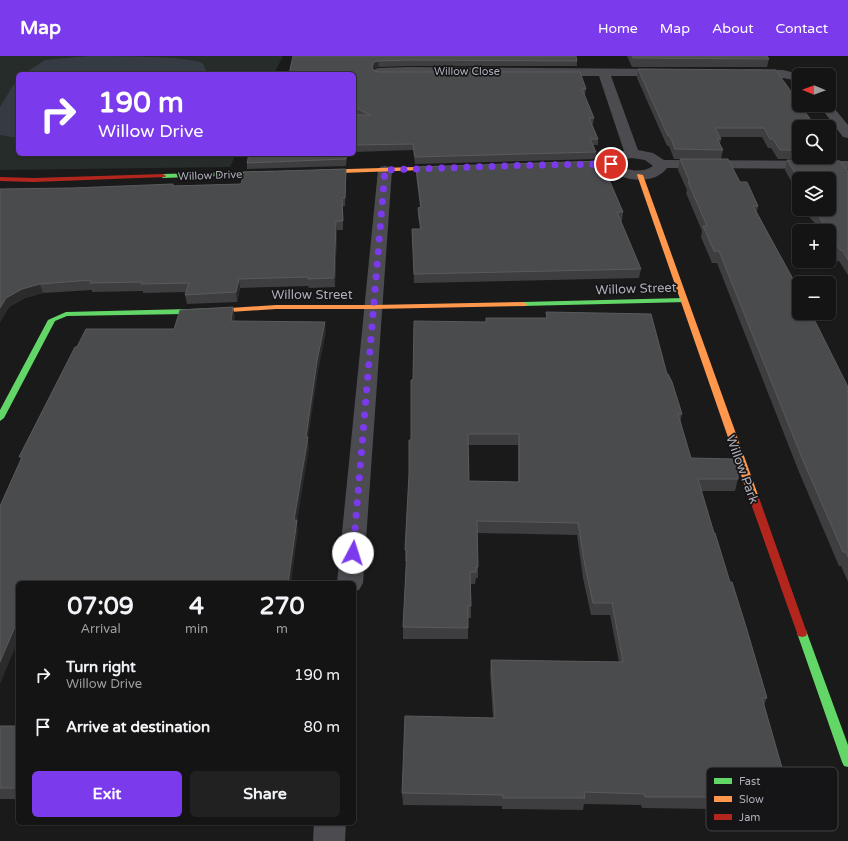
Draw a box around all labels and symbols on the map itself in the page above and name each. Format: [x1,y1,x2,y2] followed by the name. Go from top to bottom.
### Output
[434,65,500,78] street label: Willow Close
[792,68,836,112] north arrow
[594,147,628,181] pin
[178,168,242,183] street label: Willow Drive
[595,280,677,298] street label: Willow Street
[271,287,353,303] street label: Willow Street
[722,433,762,506] street label: Willow Park
[332,532,374,574] position arrow
[706,767,838,831] legend
[739,775,760,788] text: Fast
[739,793,764,806] text: Slow
[739,811,760,824] text: Jam

